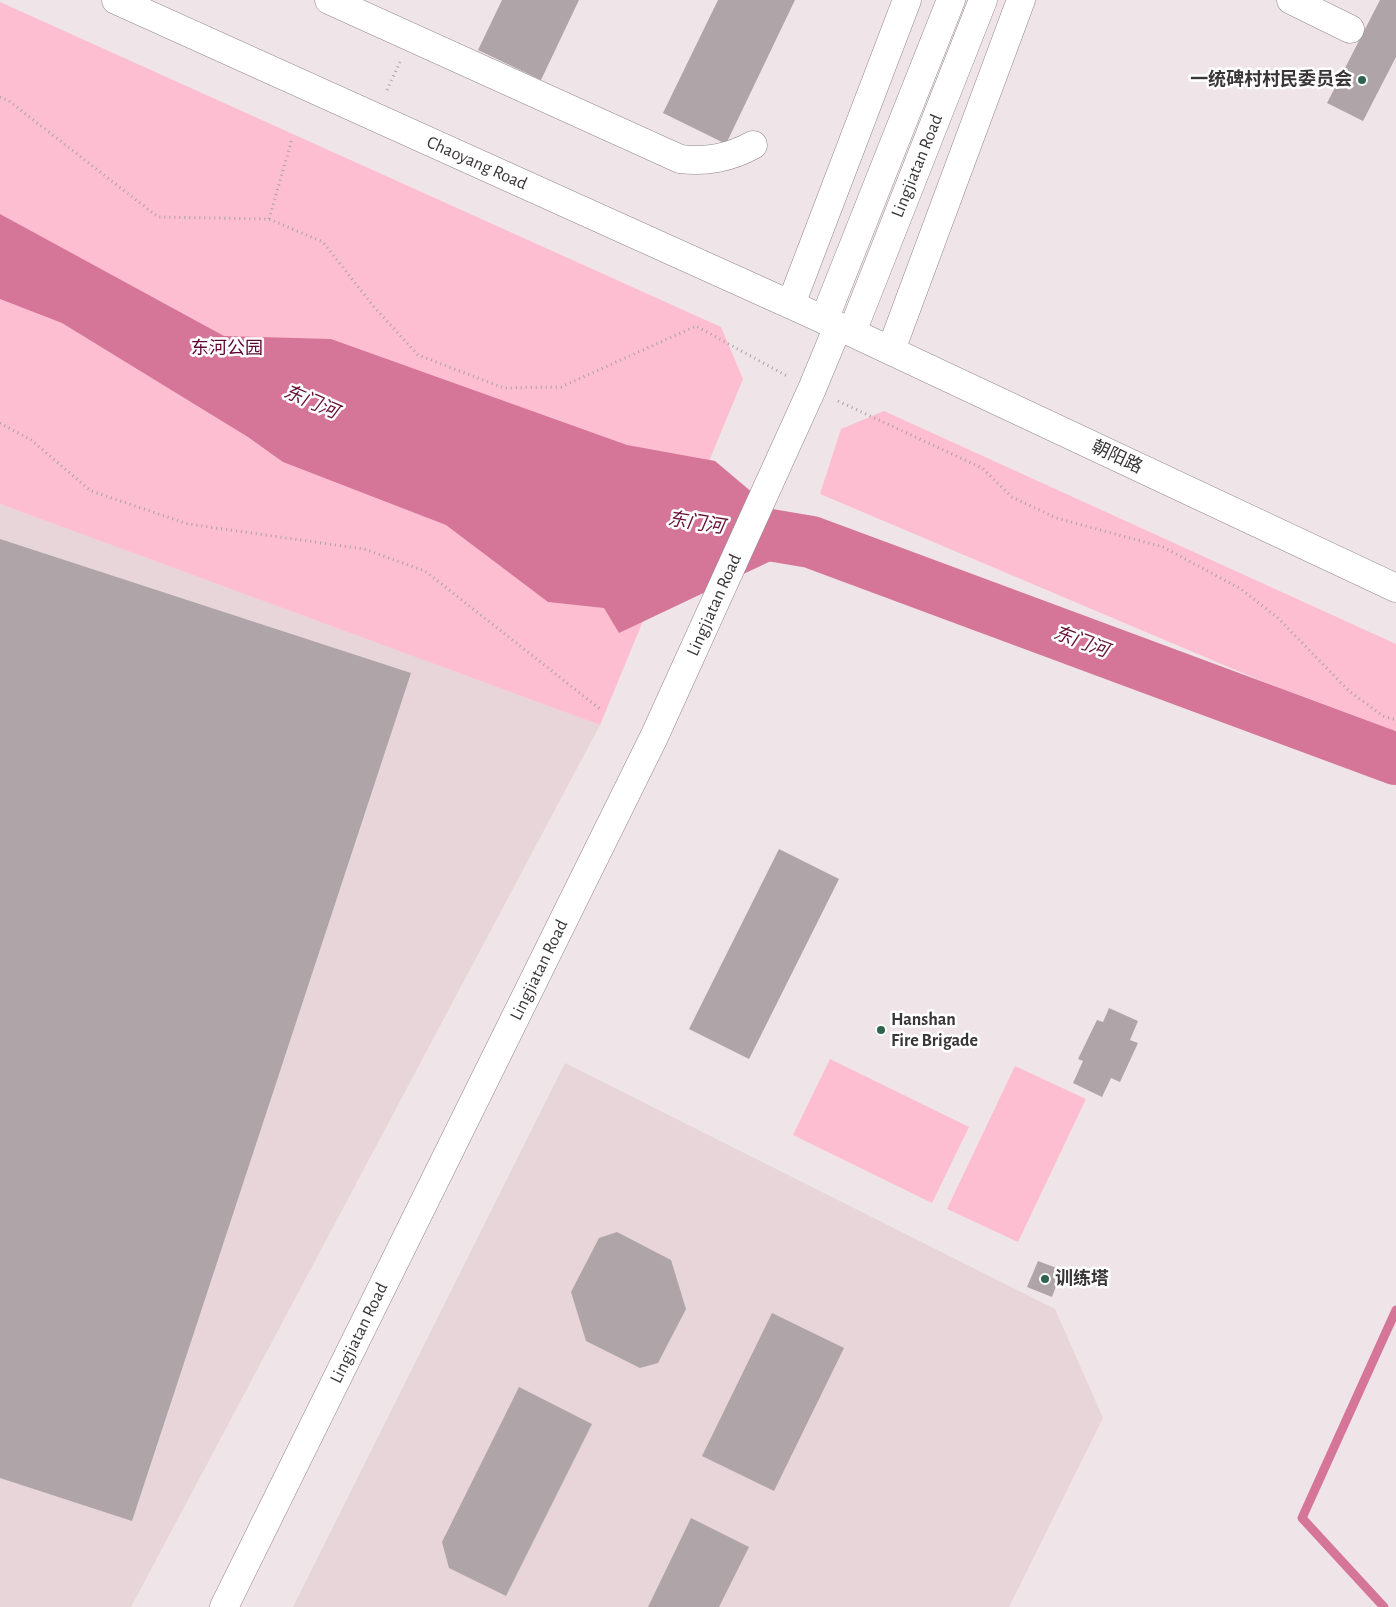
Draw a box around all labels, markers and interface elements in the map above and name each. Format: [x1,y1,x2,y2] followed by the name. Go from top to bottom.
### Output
[1190,69,1352,91] place label: 一统碑村村民委员会
[1356,74,1368,86] marker: 一统碑村村民委员会
[886,111,948,221] street label: Lingjiatan Road
[423,131,531,195] street label: Chaoyang Road
[191,338,263,360] park label: 东河公园
[280,380,342,424] water label: 东门河
[1088,436,1146,478] street label: 朝阳路
[666,507,726,539] water label: 东门河
[682,551,746,659] street label: Lingjiatan Road
[1050,622,1112,662] water label: 东门河
[505,916,573,1024] street label: Lingjiatan Road
[891,1009,978,1052] place label: Hanshan Fire Brigade
[875,1024,887,1036] marker: Hanshan Fire Brigade
[1055,1268,1109,1290] place label: 训练塔
[1039,1273,1051,1285] marker: 训练塔
[325,1279,393,1387] street label: Lingjiatan Road

